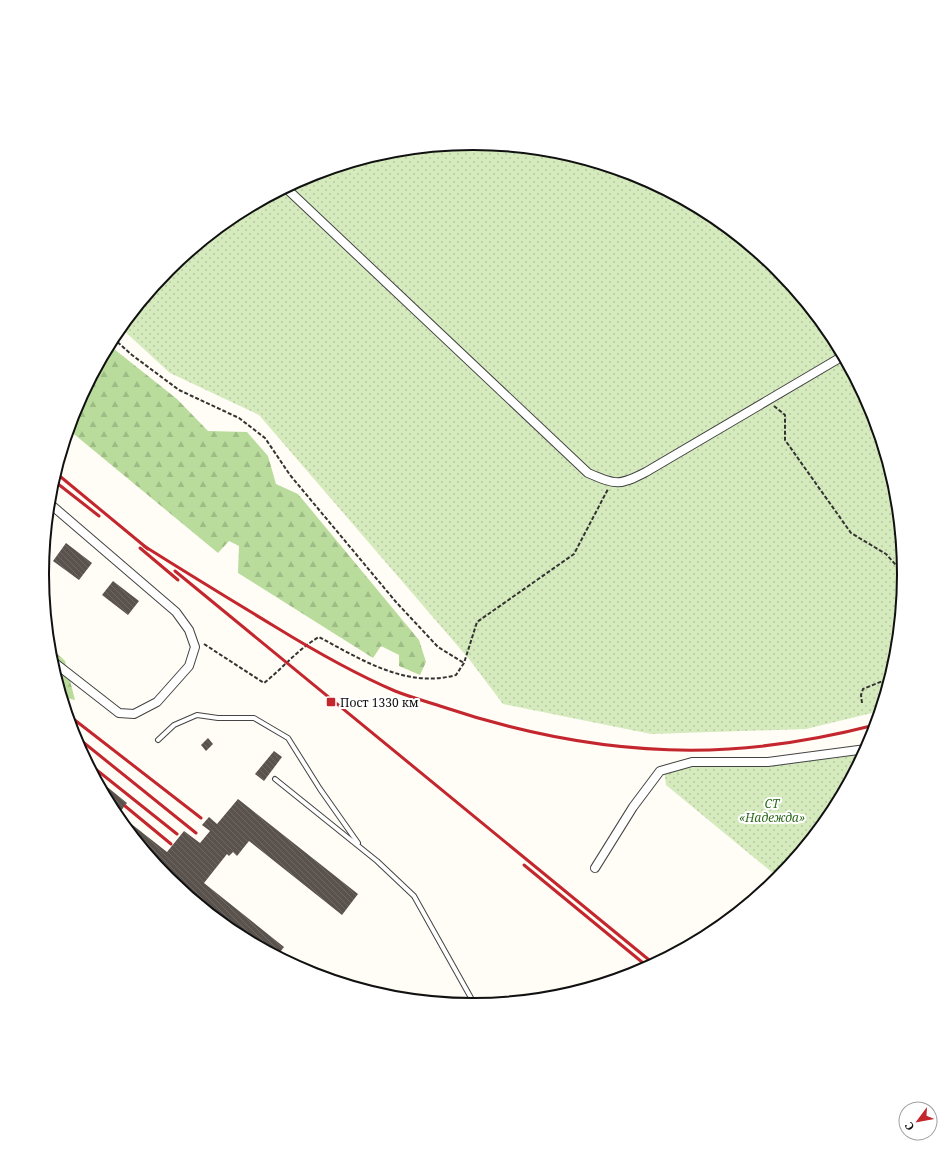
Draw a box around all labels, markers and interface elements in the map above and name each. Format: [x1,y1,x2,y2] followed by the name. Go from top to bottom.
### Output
[340,694,419,711] place label: Пост 1330 км
[325,696,337,708] marker: Пост 1330 км
[739,795,805,826] park label: СТ «Надежда»
[898,1101,938,1141] north arrow
[901,1120,917,1134] text: С

